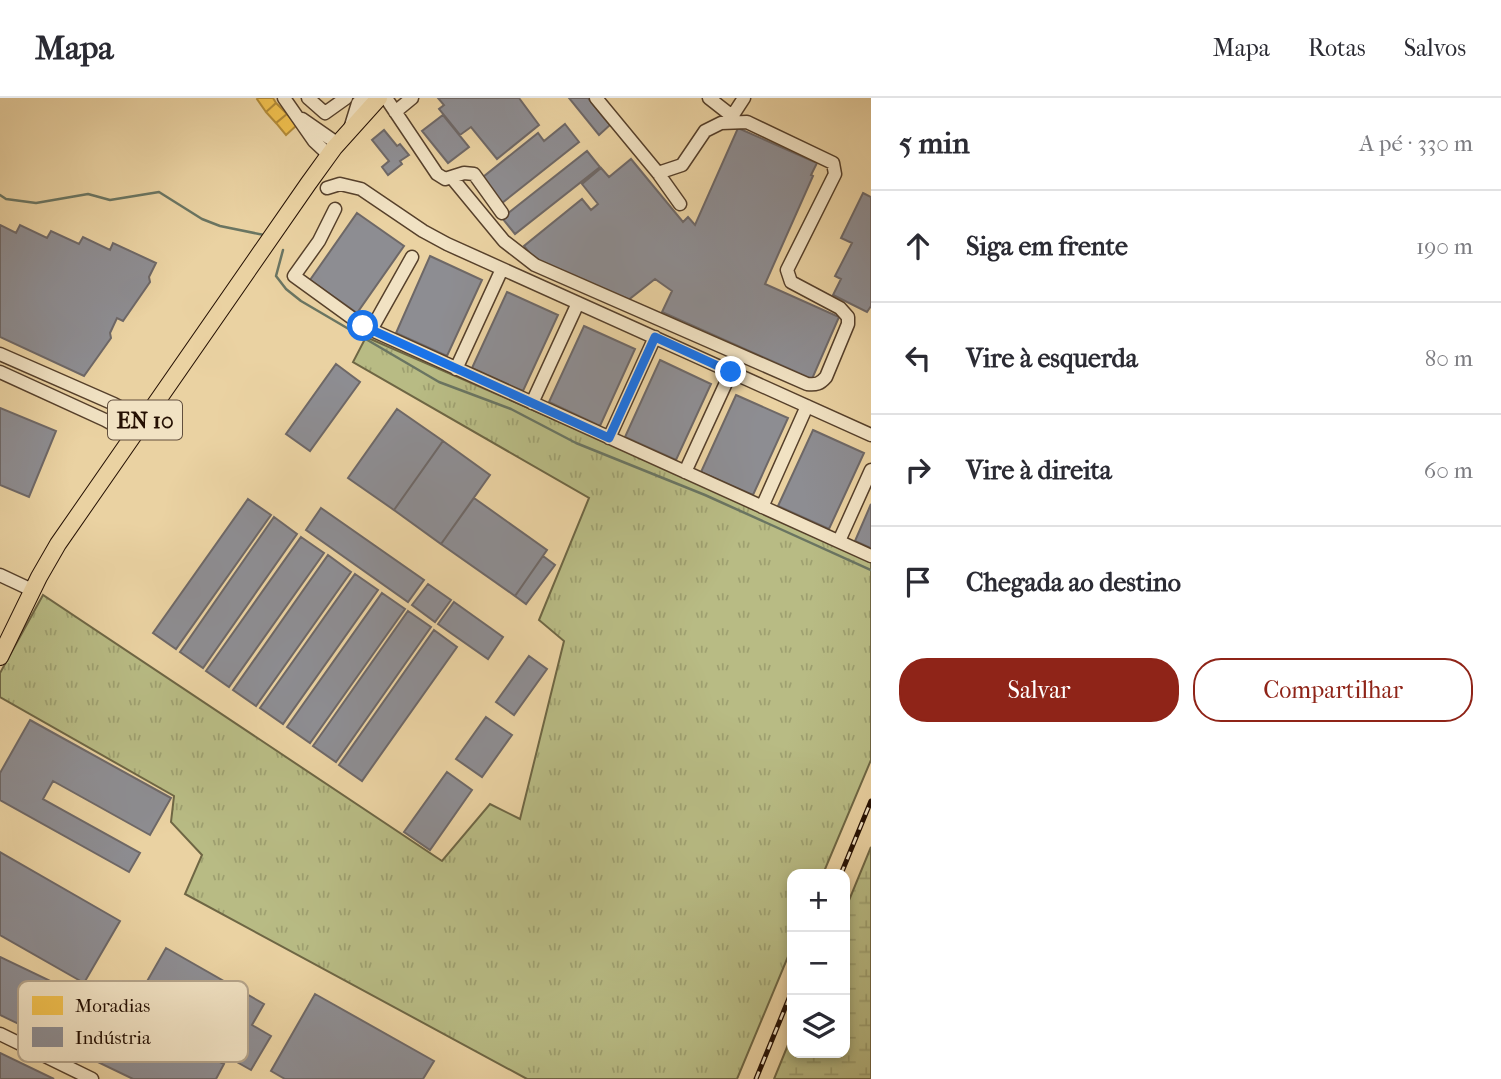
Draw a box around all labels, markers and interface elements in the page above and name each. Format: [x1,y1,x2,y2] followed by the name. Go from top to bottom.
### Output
[35,29,114,68] text: Mapa
[1213,34,1270,62] text: Mapa
[1308,34,1366,62] text: Rotas
[1404,34,1466,62] text: Salvos
[899,126,970,161] text: 5 min
[1359,130,1473,157] text: A pé · 330 m
[899,227,937,265] icon: ahead
[966,231,1128,262] text: Siga em frente
[1416,233,1473,260] text: 190 m
[347,310,378,341] route start
[899,339,937,377] icon: left
[966,343,1138,374] text: Vire à esquerda
[1425,345,1473,372] text: 80 m
[715,356,746,387] route end
[108,400,182,440] road number: EN 10
[899,451,937,489] icon: right
[966,455,1112,486] text: Vire à direita
[1424,457,1473,484] text: 60 m
[899,563,937,601] icon: arrive
[966,567,1181,598] text: Chegada ao destino
[899,658,1179,722] button: Salvar
[1193,658,1473,722] button: Compartilhar
[787,869,850,1058] map controls
[787,869,850,932] button: +
[787,932,850,995] button: −
[18,981,248,1062] legend
[75,995,150,1017] text: Moradias
[787,995,850,1058] button: layers
[75,1027,151,1049] text: Indústria

